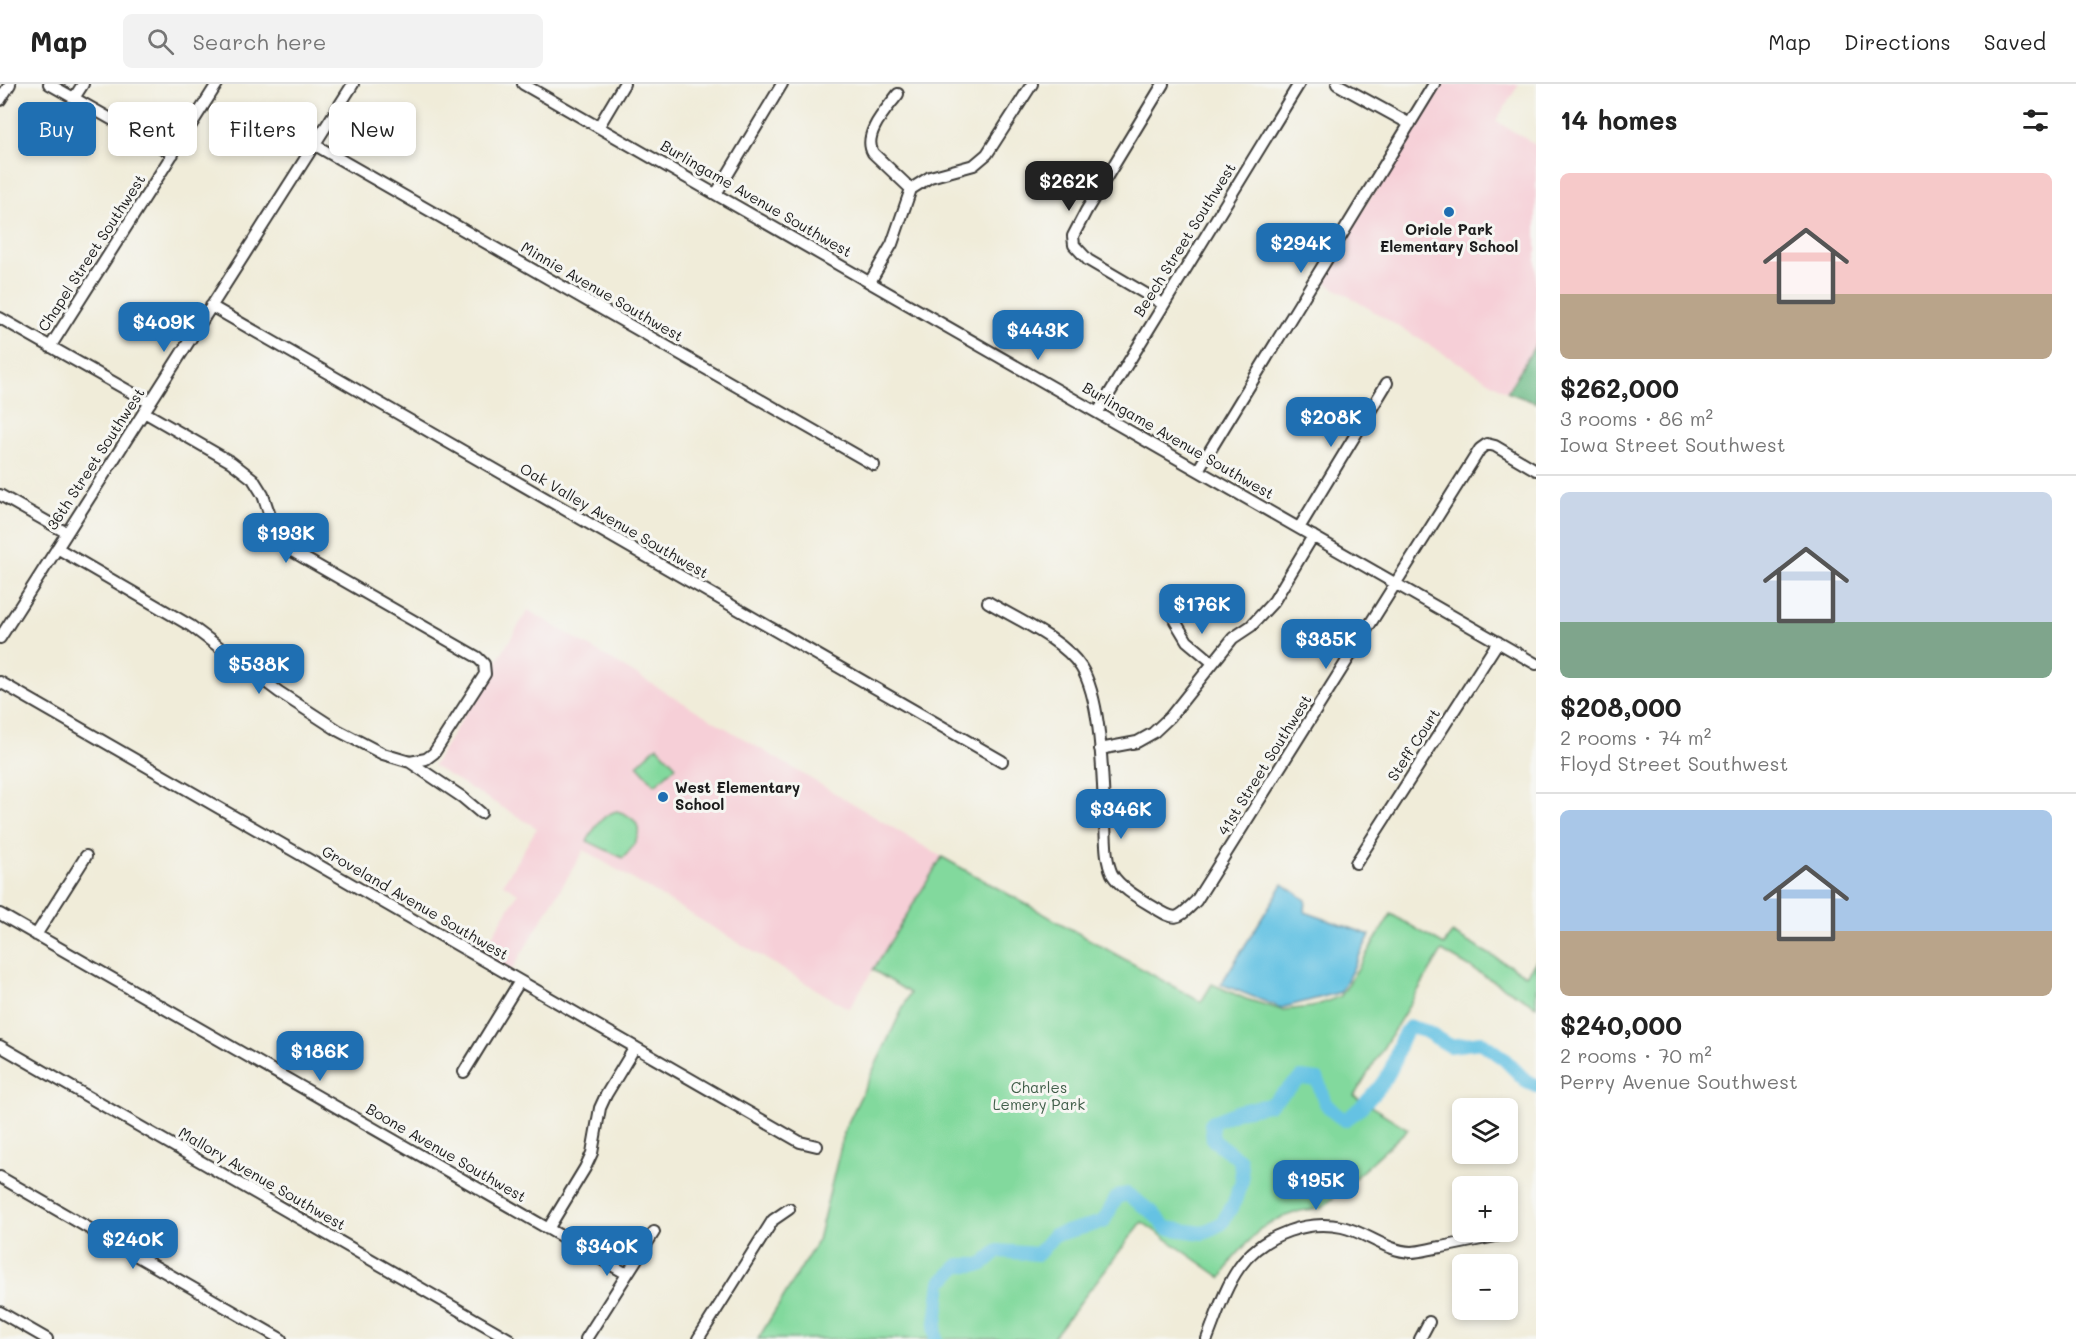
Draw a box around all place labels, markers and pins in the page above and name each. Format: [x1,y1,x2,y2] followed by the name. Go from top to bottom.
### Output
[1027,161,1111,212] pin: $262K
[1442,205,1456,219] marker: Oriole Park Elementary School
[1380,219,1518,256] place label: Oriole Park Elementary School
[1259,223,1343,274] pin: $294K
[122,302,206,353] pin: $409K
[996,310,1080,361] pin: $443K
[1289,397,1373,448] pin: $208K
[244,513,328,564] pin: $193K
[1160,584,1244,635] pin: $176K
[1284,619,1368,670] pin: $385K
[217,644,301,695] pin: $538K
[675,777,800,814] place label: West Elementary School
[1079,789,1163,840] pin: $346K
[656,790,670,804] marker: West Elementary School
[278,1031,362,1082] pin: $186K
[1274,1160,1358,1211] pin: $195K
[91,1219,175,1270] pin: $240K
[565,1226,649,1277] pin: $340K

